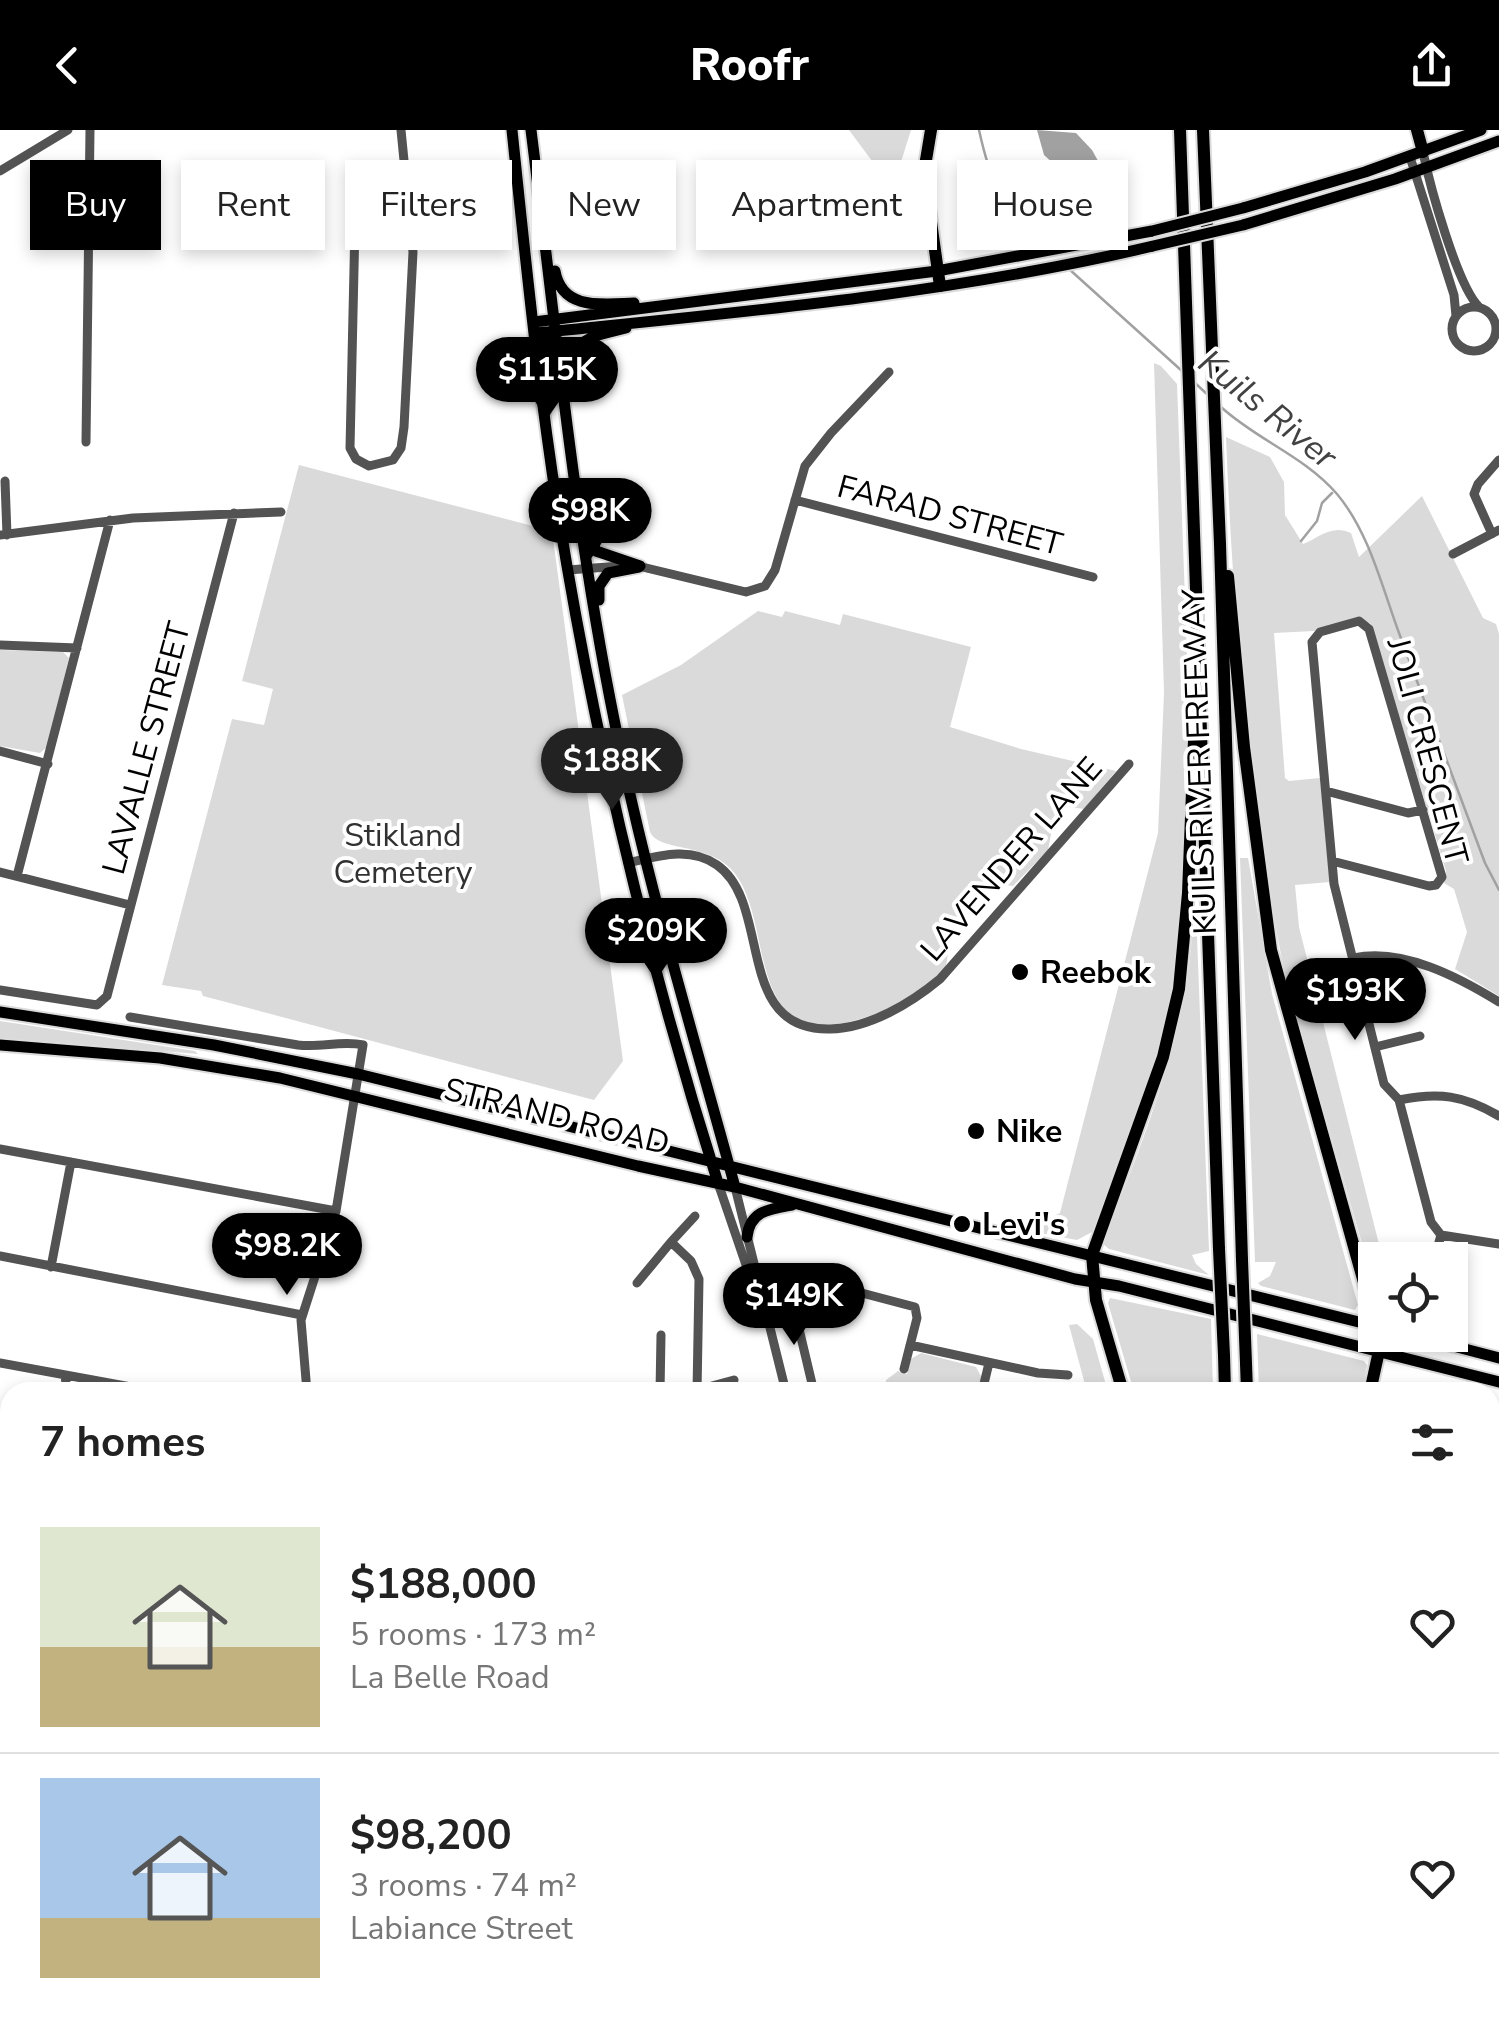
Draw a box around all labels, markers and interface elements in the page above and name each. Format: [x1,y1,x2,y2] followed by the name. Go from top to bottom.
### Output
[690,35,809,96] text: Roofr
[40,38,95,93] icon: back
[1404,38,1459,93] icon: share
[30,160,161,250] chip: Buy
[181,160,325,250] chip: Rent
[345,160,512,250] chip: Filters
[532,160,676,250] chip: New
[696,160,937,250] chip: Apartment
[957,160,1128,250] chip: House
[477,337,617,422] pin: $115K
[1188,339,1348,481] water label: Kuils River
[498,348,596,391] text: $115K
[833,465,1068,566] street label: FARAD STREET
[531,478,649,563] pin: $98K
[551,489,629,532] text: $98K
[1172,588,1227,935] street label: KUILS RIVER FREEWAY
[92,616,201,879] street label: LAVALLE STREET
[1376,632,1479,870] street label: JOLI CRESCENT
[542,728,682,813] pin: $188K
[563,739,661,782] text: $188K
[911,748,1112,970] street label: LAVENDER LANE
[334,814,473,894] park label: Stikland Cemetery
[586,898,726,983] pin: $209K
[607,909,705,952] text: $209K
[1040,951,1152,994] place label: Reebok
[1285,958,1425,1043] pin: $193K
[1009,961,1031,983] marker: Reebok
[1306,969,1404,1012] text: $193K
[440,1068,674,1165] street label: STRAND ROAD
[996,1110,1062,1153] place label: Nike
[965,1120,987,1142] marker: Nike
[982,1203,1065,1246] place label: Levi's
[206,1213,368,1298] pin: $98.2K
[951,1213,973,1235] marker: Levi's
[234,1224,340,1267] text: $98.2K
[1358,1242,1468,1352] map controls
[1358,1242,1468,1352] button: locate
[724,1263,864,1348] pin: $149K
[745,1274,843,1317] text: $149K
[40,1414,205,1471] text: 7 homes
[1405,1415,1460,1470] icon: filters
[350,1556,537,1613] text: $188,000
[120,1567,240,1687] icon: home
[1405,1600,1460,1655] icon: heart
[350,1613,596,1656] text: 5 rooms · 173 m²
[350,1656,550,1699] text: La Belle Road
[350,1807,512,1864] text: $98,200
[120,1818,240,1938] icon: home
[1405,1851,1460,1906] icon: heart
[350,1864,577,1907] text: 3 rooms · 74 m²
[350,1907,573,1950] text: Labiance Street

